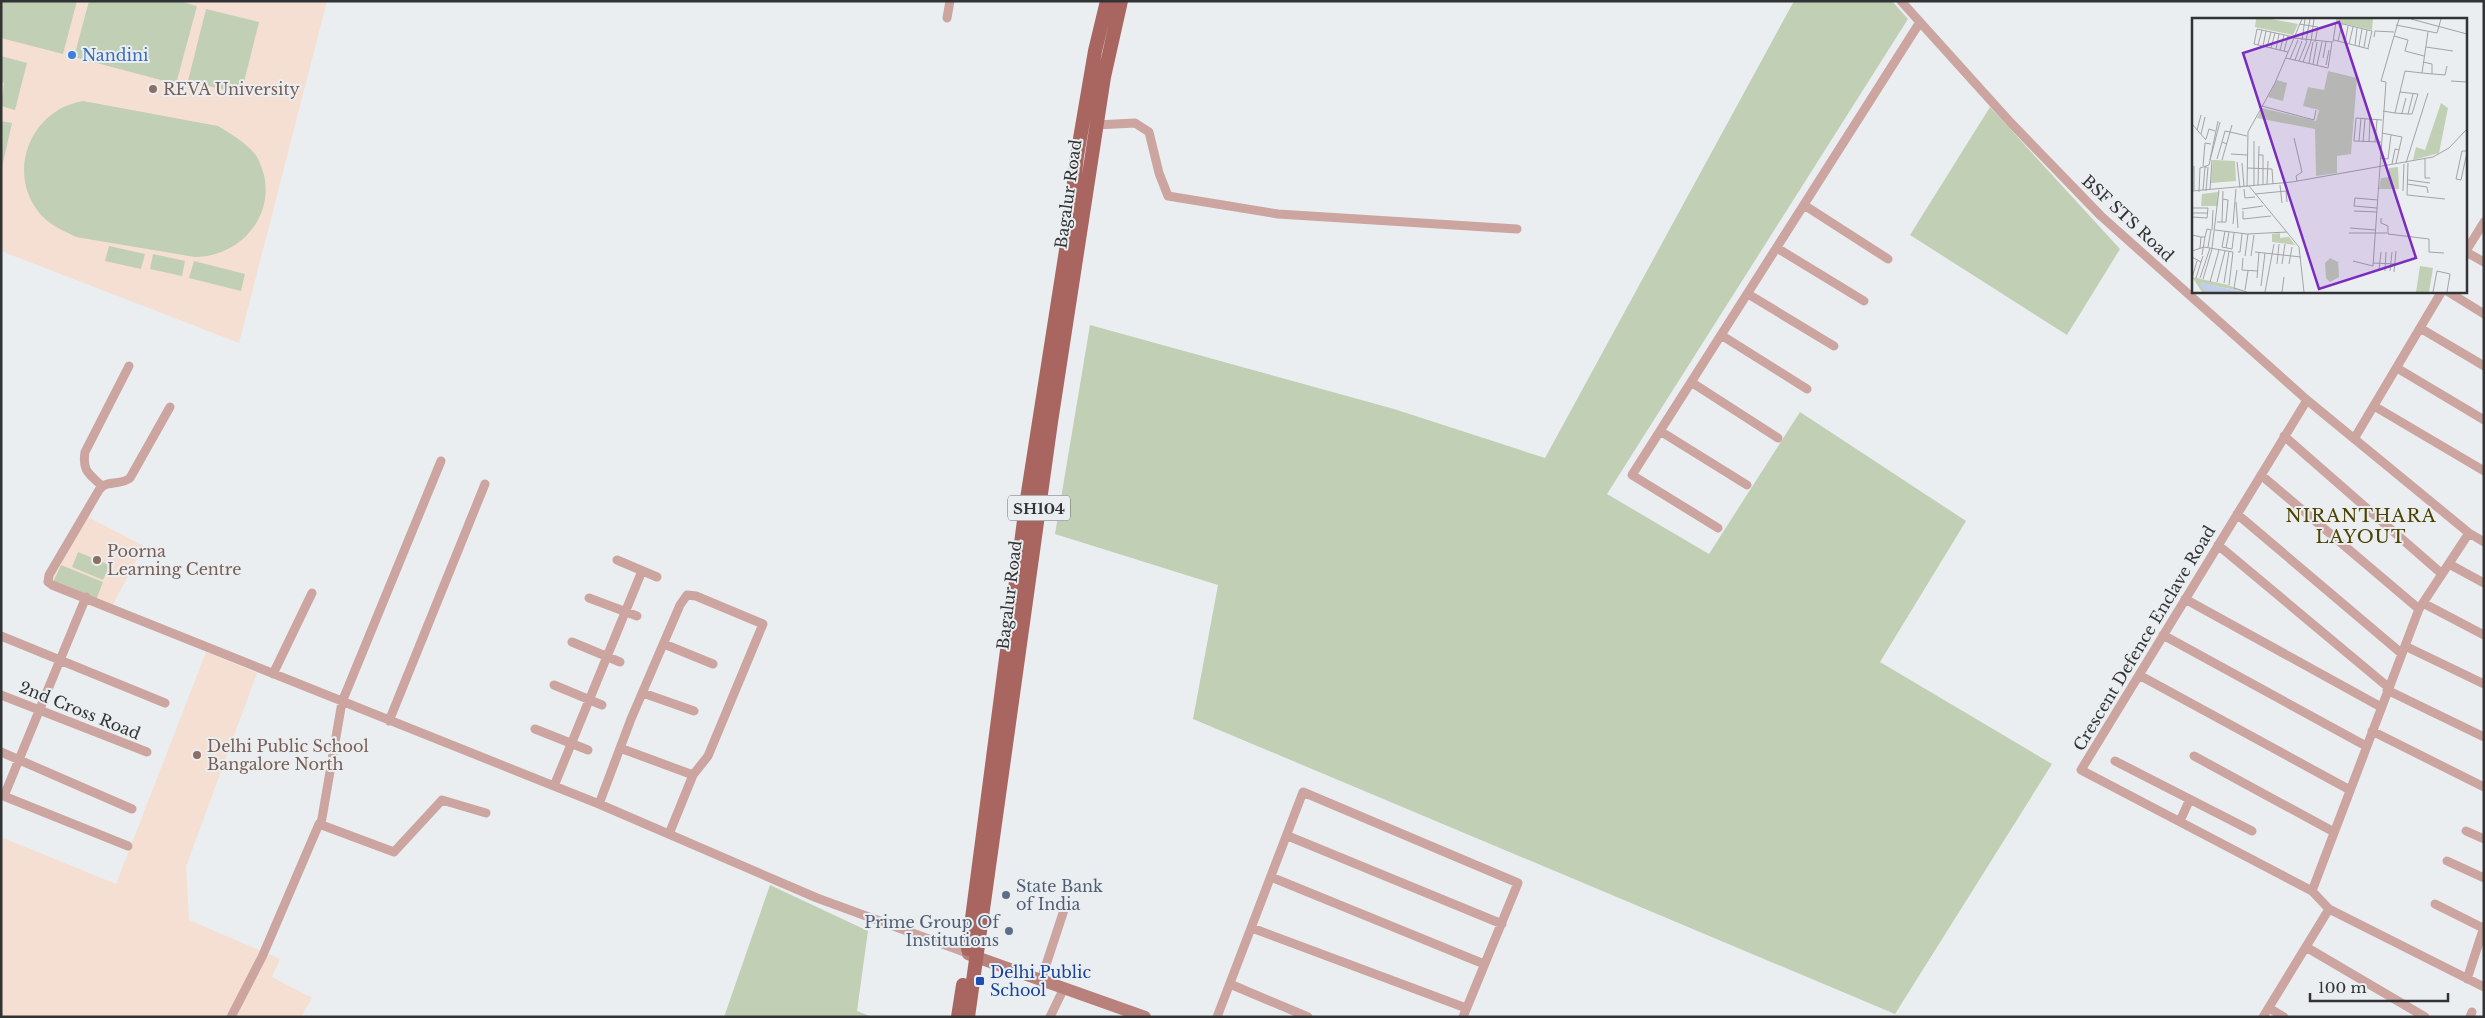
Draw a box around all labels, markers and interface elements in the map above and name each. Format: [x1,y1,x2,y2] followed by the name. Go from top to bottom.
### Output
[2192,18,2468,292] inset map
[82,45,149,65] place label: Nandini
[66,49,78,61] marker: Nandini
[163,79,300,99] place label: REVA University
[147,83,159,95] marker: REVA University
[1050,138,1086,250] street label: Bagalur Road
[2078,170,2178,266] street label: BSF STS Road
[1008,496,1070,520] road number: SH104
[2285,505,2437,548] district label: NIRANTHARA LAYOUT
[2069,522,2219,754] street label: Crescent Defence Enclave Road
[992,539,1026,651] street label: Bagalur Road
[107,541,242,579] place label: Poorna Learning Centre
[91,554,103,566] marker: Poorna Learning Centre
[17,677,144,743] street label: 2nd Cross Road
[207,736,369,774] place label: Delhi Public School Bangalore North
[191,749,203,761] marker: Delhi Public School Bangalore North
[1016,876,1103,914] place label: State Bank of India
[1000,889,1012,901] marker: State Bank of India
[864,912,1001,950] place label: Prime Group Of Institutions
[1003,925,1015,937] marker: Prime Group Of Institutions
[990,962,1091,1000] place label: Delhi Public School
[2310,970,2448,1002] scale bar
[974,975,986,987] marker: Delhi Public School
[2318,978,2367,997] text: 100 m

